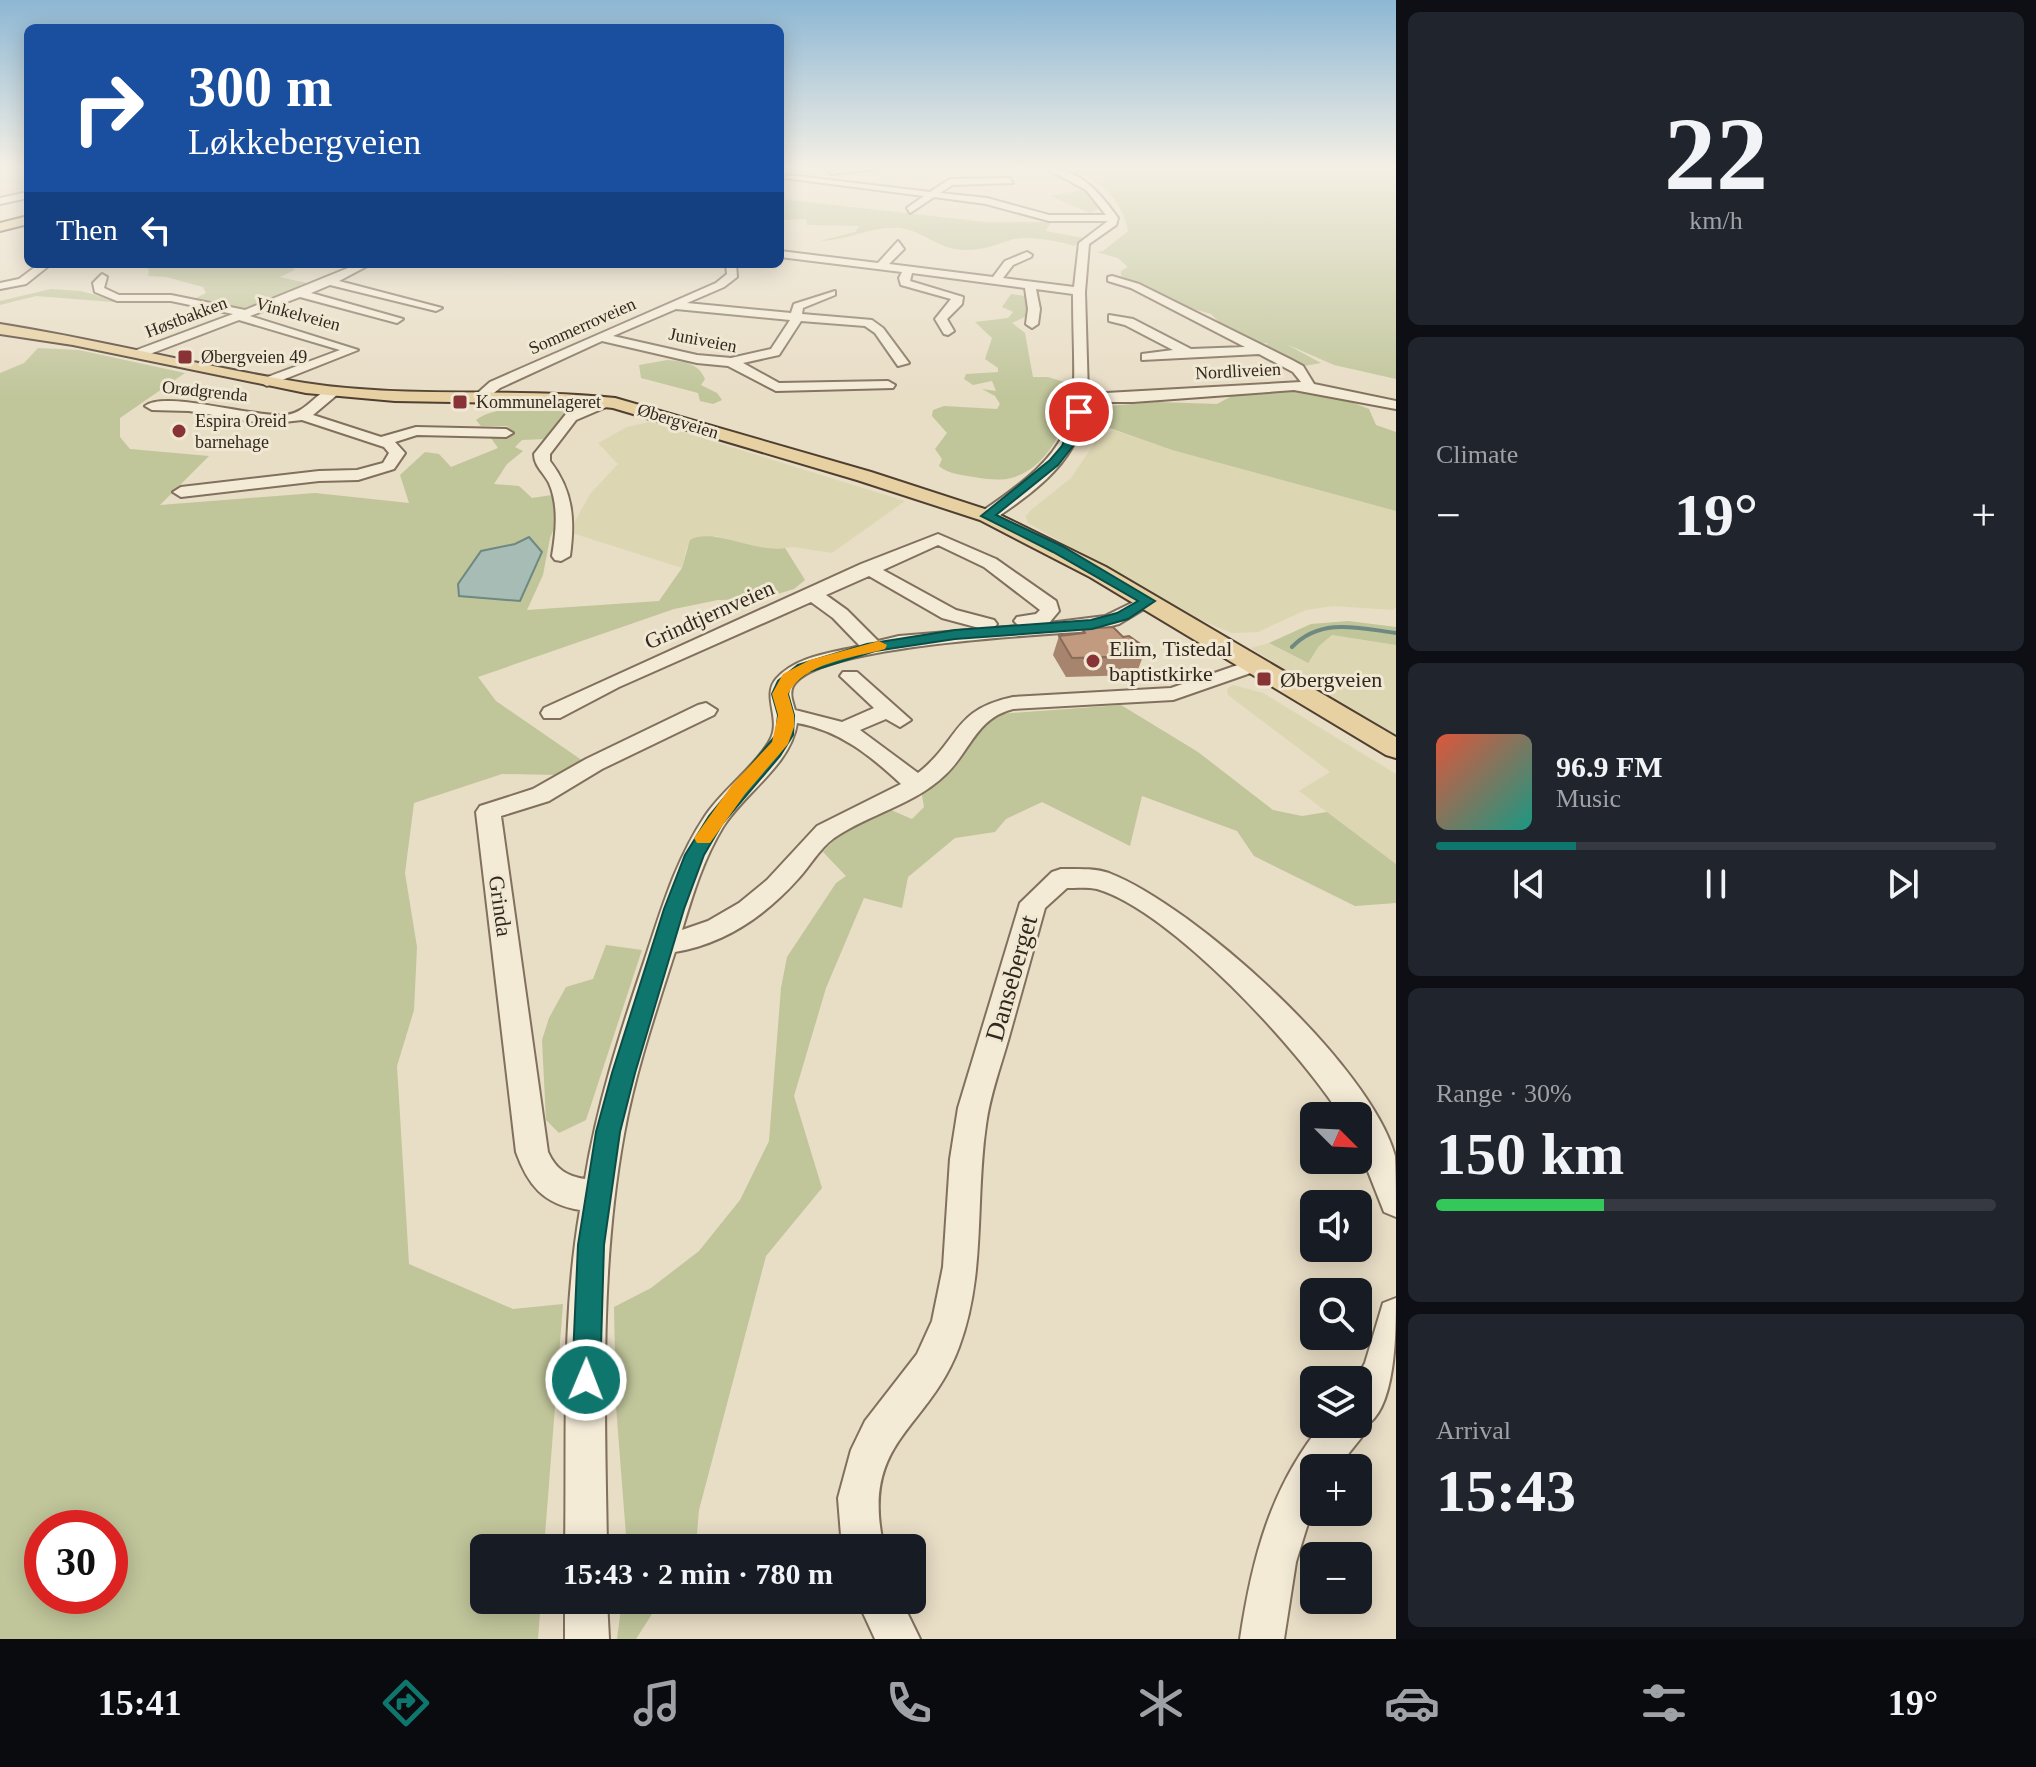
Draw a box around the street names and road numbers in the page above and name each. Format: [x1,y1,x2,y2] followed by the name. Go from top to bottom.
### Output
[142,292,230,342] street label: Høstbakken
[253,293,343,335] street label: Vinkelveien
[525,293,639,359] street label: Sommerroveien
[667,324,739,356] street label: Juniveien
[1195,359,1281,383] street label: Nordliveien
[161,377,249,405] street label: Orødgrenda
[635,399,721,443] street label: Øbergveien
[640,575,778,654] street label: Grindtjernveien
[484,874,517,938] street label: Grinda
[980,911,1043,1044] street label: Danseberget

